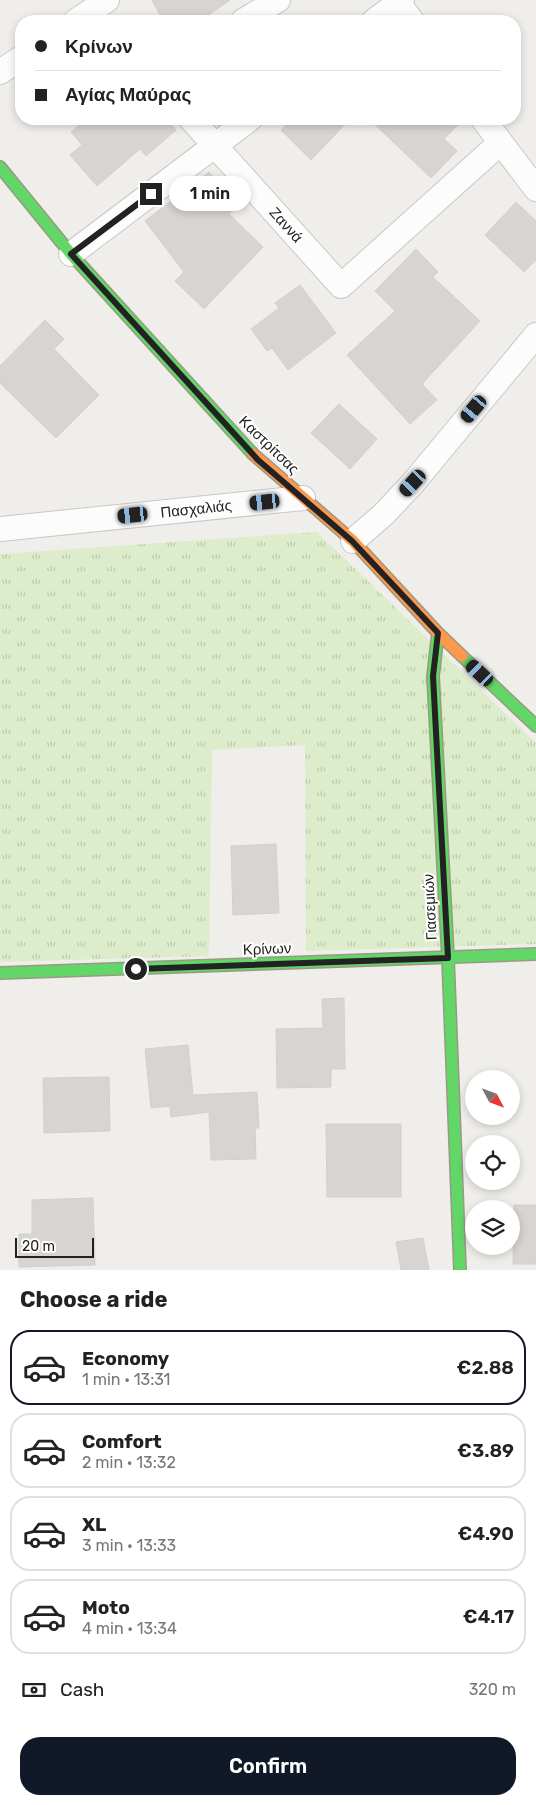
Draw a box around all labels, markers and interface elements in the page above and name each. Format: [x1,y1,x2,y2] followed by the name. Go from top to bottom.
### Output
[65,35,133,58] text: Κρίνων
[65,83,191,106] text: Αγίας Μαύρας
[168,176,251,212] callout: 1 min
[140,183,162,205] route end
[190,184,230,203] text: 1 min
[265,204,307,247] street label: Ζαννά
[458,393,489,425] car
[235,412,303,478] street label: Καστρίτσας
[397,467,428,499] car
[249,493,280,511] car
[159,496,233,522] street label: Πασχαλιάς
[117,506,148,524] car
[463,657,496,689] car
[419,873,441,941] street label: Γιασεμιών
[242,939,292,959] street label: Κρίνων
[125,958,147,980] route start
[465,1070,520,1125] north arrow
[465,1070,520,1255] map controls
[465,1135,520,1190] button: locate
[465,1200,520,1255] button: layers
[15,1235,94,1258] scale bar
[22,1238,55,1255] text: 20 m
[20,1286,167,1313] text: Choose a ride
[22,1345,67,1390] icon: car
[82,1347,169,1370] text: Economy
[457,1356,514,1379] text: €2.88
[82,1370,170,1389] text: 1 min · 13:31
[22,1428,67,1473] icon: car
[82,1430,162,1453] text: Comfort
[457,1439,514,1462] text: €3.89
[82,1453,176,1472] text: 2 min · 13:32
[22,1511,67,1556] icon: car
[82,1513,106,1536] text: XL
[458,1522,514,1545] text: €4.90
[82,1536,176,1555] text: 3 min · 13:33
[22,1594,67,1639] icon: car
[82,1596,130,1619] text: Moto
[463,1605,514,1628] text: €4.17
[82,1619,177,1638] text: 4 min · 13:34
[20,1676,48,1704] icon: cash
[60,1678,104,1701] text: Cash
[469,1680,516,1699] text: 320 m
[20,1737,516,1795] button: Confirm

